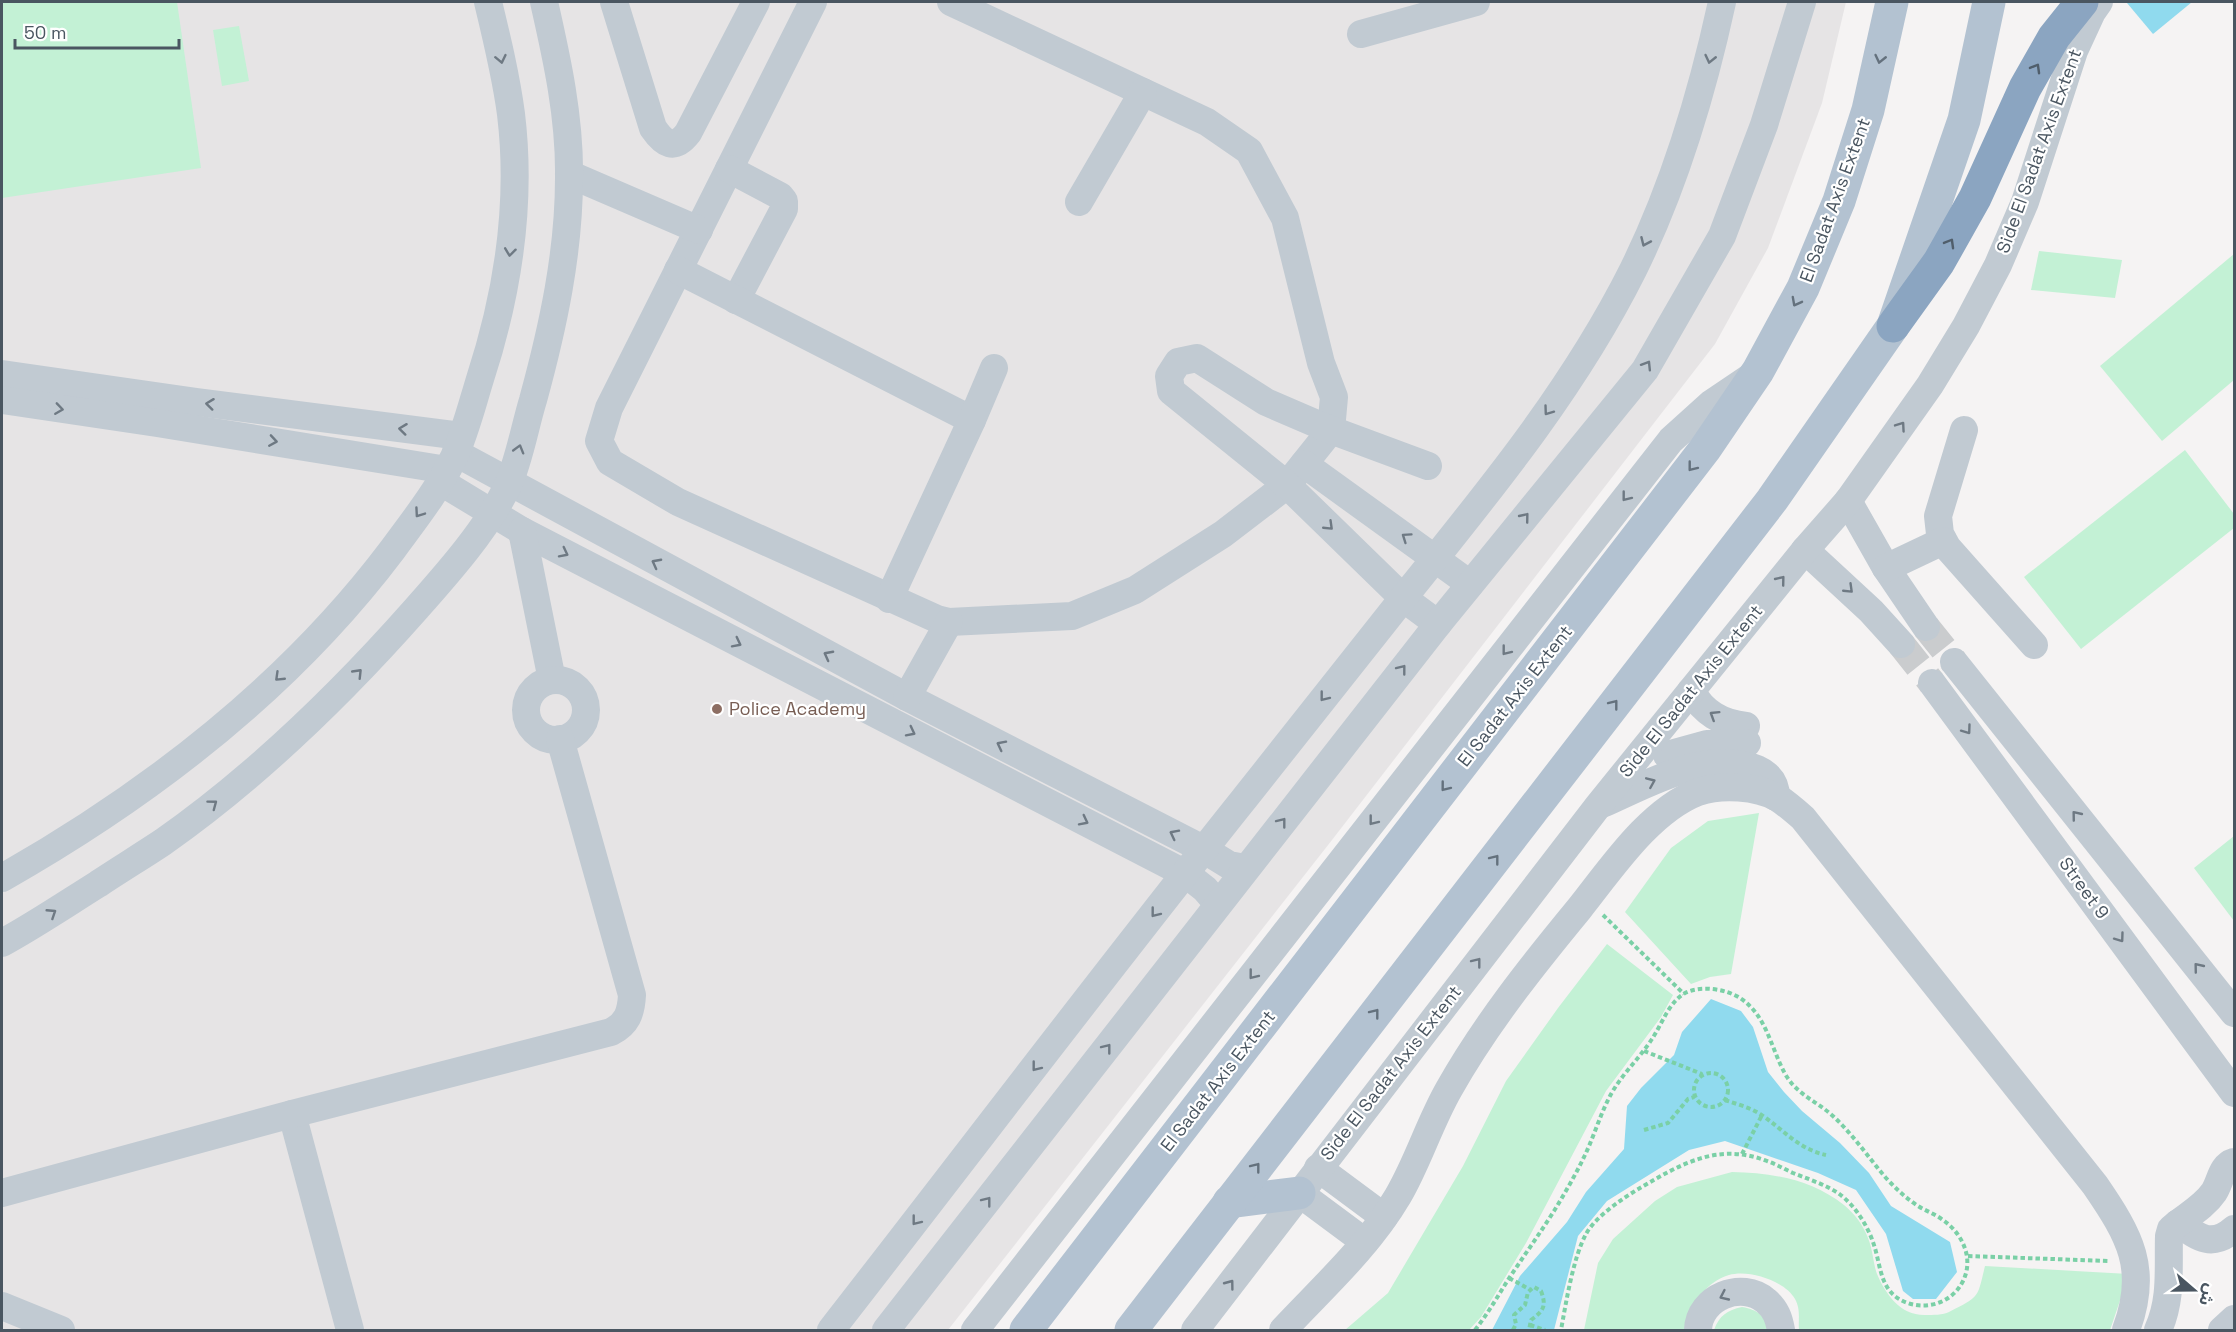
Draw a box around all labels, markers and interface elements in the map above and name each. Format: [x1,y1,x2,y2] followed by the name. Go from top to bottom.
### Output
[15,12,178,50] scale bar
[24,21,66,44] text: 50 m
[1991,46,2086,256] street label: Side El Sadat Axis Extent
[494,53,507,63] one-way arrow
[1704,53,1717,63] one-way arrow
[1874,54,1887,64] one-way arrow
[2029,64,2040,75] one-way arrow
[1794,114,1875,285] street label: El Sadat Axis Extent
[1640,236,1652,247] one-way arrow
[1943,239,1954,249] one-way arrow
[505,248,517,257] one-way arrow
[1792,296,1803,306] one-way arrow
[1640,361,1651,372] one-way arrow
[205,398,215,410] one-way arrow
[55,402,64,414] one-way arrow
[1544,404,1555,415] one-way arrow
[1894,422,1905,433] one-way arrow
[399,423,408,435] one-way arrow
[268,435,278,447] one-way arrow
[511,444,524,454] one-way arrow
[1688,460,1699,471] one-way arrow
[1622,491,1633,502] one-way arrow
[415,507,426,518] one-way arrow
[1517,513,1528,524] one-way arrow
[1323,519,1333,530] one-way arrow
[1402,533,1413,544] one-way arrow
[558,546,569,557] one-way arrow
[652,559,662,570] one-way arrow
[1774,576,1785,587] one-way arrow
[1841,582,1852,593] one-way arrow
[1614,600,1767,782] street label: Side El Sadat Axis Extent
[1452,620,1577,771] street label: El Sadat Axis Extent
[731,635,742,647] one-way arrow
[1502,644,1513,655] one-way arrow
[824,651,834,662] one-way arrow
[1395,664,1406,675] one-way arrow
[275,669,286,680] one-way arrow
[350,669,361,680] one-way arrow
[1321,690,1332,701] one-way arrow
[729,697,866,720] place label: Police Academy
[1606,700,1617,711] one-way arrow
[710,702,724,716] marker: Police Academy
[1710,711,1720,723] one-way arrow
[1960,723,1971,734] one-way arrow
[904,725,915,736] one-way arrow
[996,741,1007,753] one-way arrow
[1645,777,1656,789] one-way arrow
[1441,781,1452,792] one-way arrow
[207,800,218,811] one-way arrow
[2073,810,2084,821] one-way arrow
[1078,814,1089,826] one-way arrow
[1369,815,1380,826] one-way arrow
[1274,818,1285,829] one-way arrow
[1169,830,1180,842] one-way arrow
[2054,852,2114,923] street label: Street 9
[1487,854,1498,865] one-way arrow
[1152,906,1163,917] one-way arrow
[46,909,56,921] one-way arrow
[2113,931,2124,942] one-way arrow
[1469,958,1480,969] one-way arrow
[2194,963,2205,974] one-way arrow
[1249,968,1260,979] one-way arrow
[1315,981,1466,1165] street label: Side El Sadat Axis Extent
[1155,1005,1280,1156] street label: El Sadat Axis Extent
[1368,1009,1379,1020] one-way arrow
[1099,1043,1110,1054] one-way arrow
[1032,1060,1043,1071] one-way arrow
[1249,1163,1260,1174] one-way arrow
[979,1197,990,1208] one-way arrow
[913,1214,924,1225] one-way arrow
[2164,1260,2224,1320] north arrow
[1223,1279,1234,1290] one-way arrow
[2194,1281,2221,1309] text: ش
[1719,1289,1730,1301] one-way arrow

